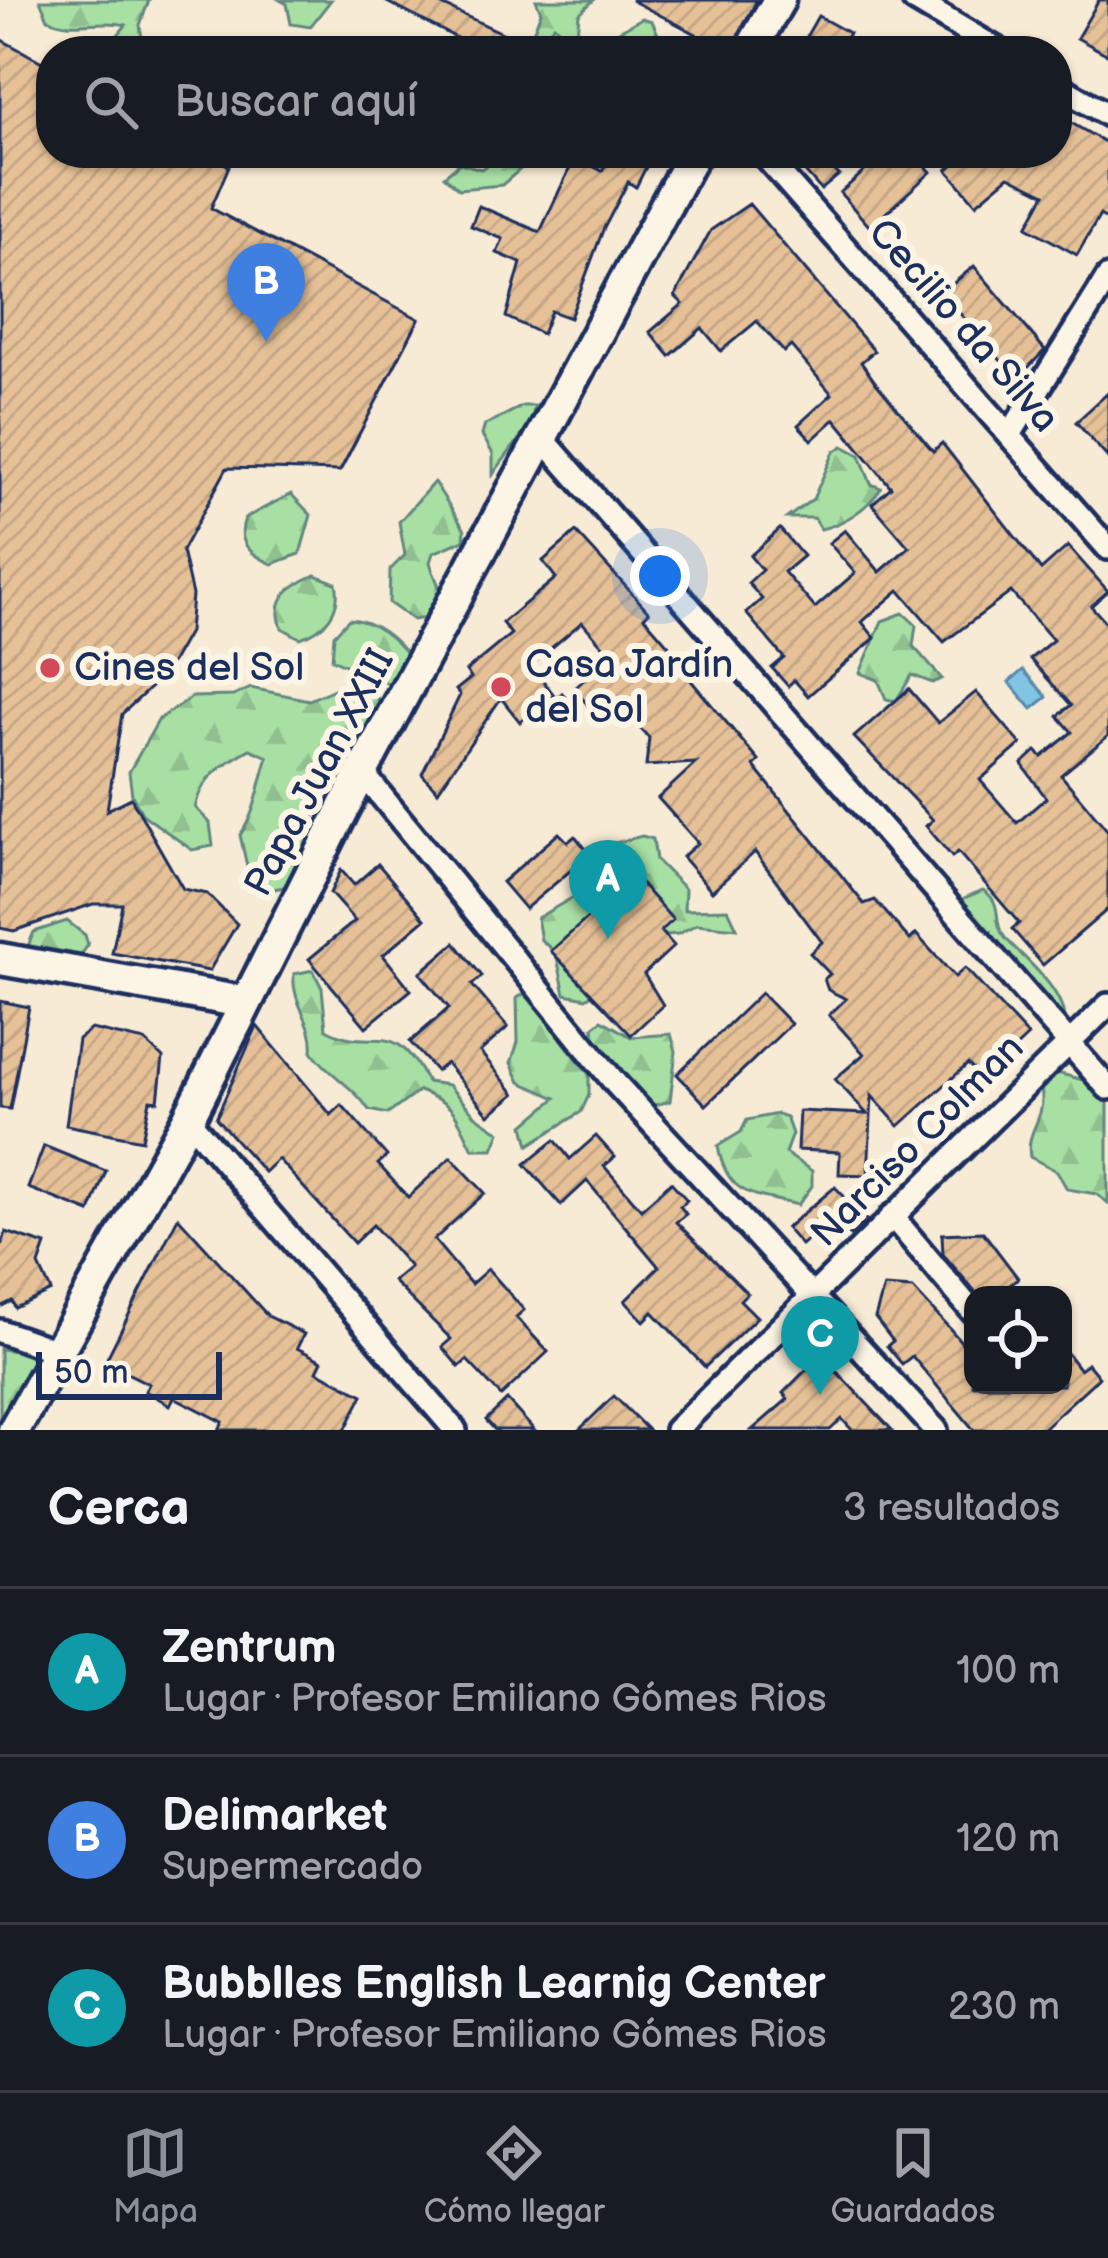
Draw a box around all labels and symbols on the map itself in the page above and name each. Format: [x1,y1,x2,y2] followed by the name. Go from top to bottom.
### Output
[858,210,1068,442] street label: Cecilio da Silva
[227,243,305,342] pin: B
[630,546,690,606] your location
[235,641,405,905] street label: Papa Juan XXIII
[525,642,733,734] place label: Casa Jardín del Sol
[74,645,304,692] place label: Cines del Sol
[37,655,63,681] marker: Cines del Sol
[488,674,514,700] marker: Casa Jardín del Sol
[569,840,647,939] pin: A
[802,1025,1034,1257] street label: Narciso Colman
[781,1296,859,1395] pin: C
[36,1346,222,1399] scale bar

